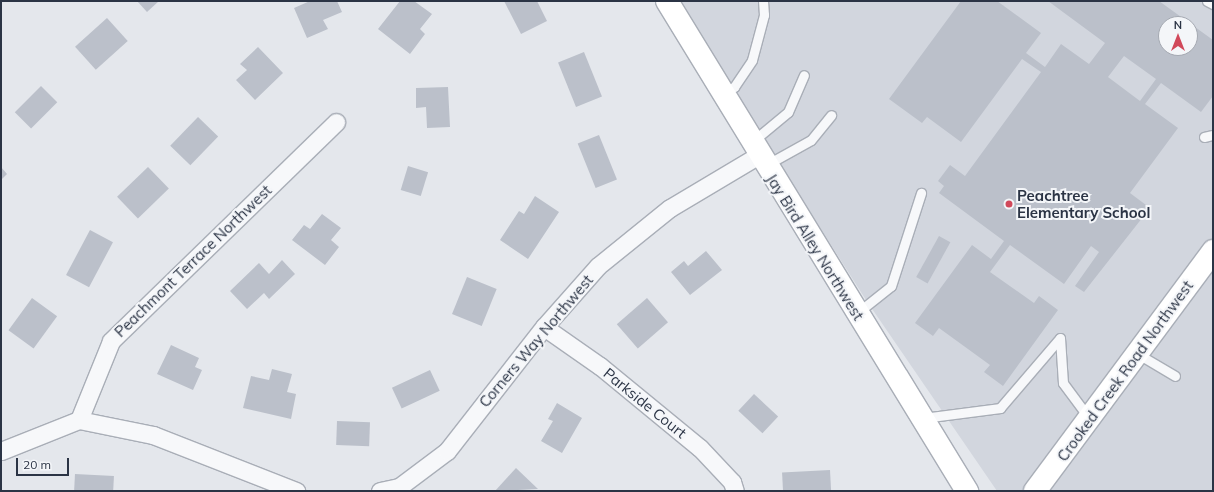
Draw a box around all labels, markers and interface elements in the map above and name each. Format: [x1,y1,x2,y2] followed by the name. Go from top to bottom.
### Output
[1158,16,1198,56] north arrow
[1174,18,1182,32] text: N
[763,171,867,323] street label: Jay Bird Alley Northwest
[111,181,275,341] street label: Peachmont Terrace Northwest
[1017,186,1150,221] place label: Peachtree Elementary School
[1004,199,1014,209] marker: Peachtree Elementary School
[475,271,597,411] street label: Corners Way Northwest
[1053,277,1197,465] street label: Crooked Creek Road Northwest
[600,364,690,442] street label: Parkside Court
[18,450,71,476] scale bar
[23,457,51,472] text: 20 m

